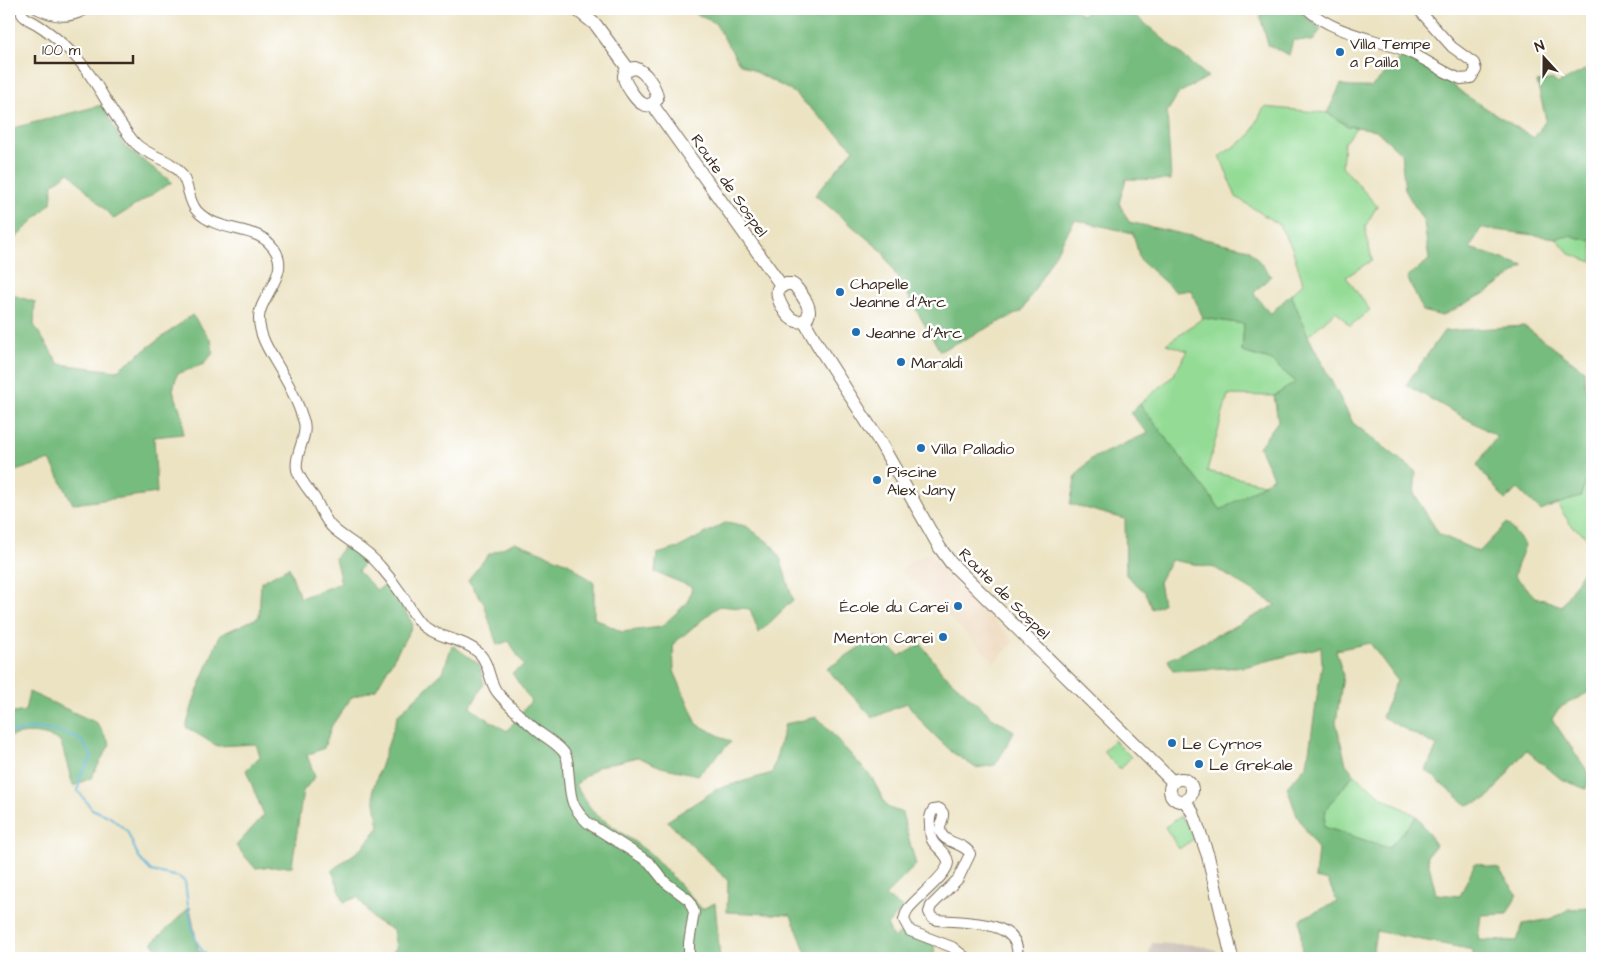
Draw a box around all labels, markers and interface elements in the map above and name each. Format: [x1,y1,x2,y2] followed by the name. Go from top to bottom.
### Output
[35,32,132,64] scale bar
[1518,32,1568,82] north arrow
[1350,33,1431,73] place label: Villa Tempe a Pailla
[1532,36,1548,58] text: N
[42,40,81,61] text: 100 m
[1334,46,1346,58] marker: Villa Tempe a Pailla
[686,130,773,241] street label: Route de Sospel
[850,273,946,313] place label: Chapelle Jeanne d'Arc
[834,286,846,298] marker: Chapelle Jeanne d'Arc
[866,322,962,344] place label: Jeanne d'Arc
[850,326,862,338] marker: Jeanne d'Arc
[911,352,963,374] place label: Maraldi
[895,356,907,368] marker: Maraldi
[931,438,1014,460] place label: Villa Palladio
[915,442,927,454] marker: Villa Palladio
[887,461,956,502] place label: Piscine Alex Jany
[871,474,883,486] marker: Piscine Alex Jany
[954,543,1055,644] street label: Route de Sospel
[840,596,950,618] place label: École du Careï
[952,600,964,612] marker: École du Careï
[834,627,934,649] place label: Menton Carei
[937,631,949,643] marker: Menton Carei
[1182,733,1262,756] place label: Le Cyrnos
[1166,737,1178,749] marker: Le Cyrnos
[1209,754,1293,776] place label: Le Grekale
[1193,758,1205,770] marker: Le Grekale

